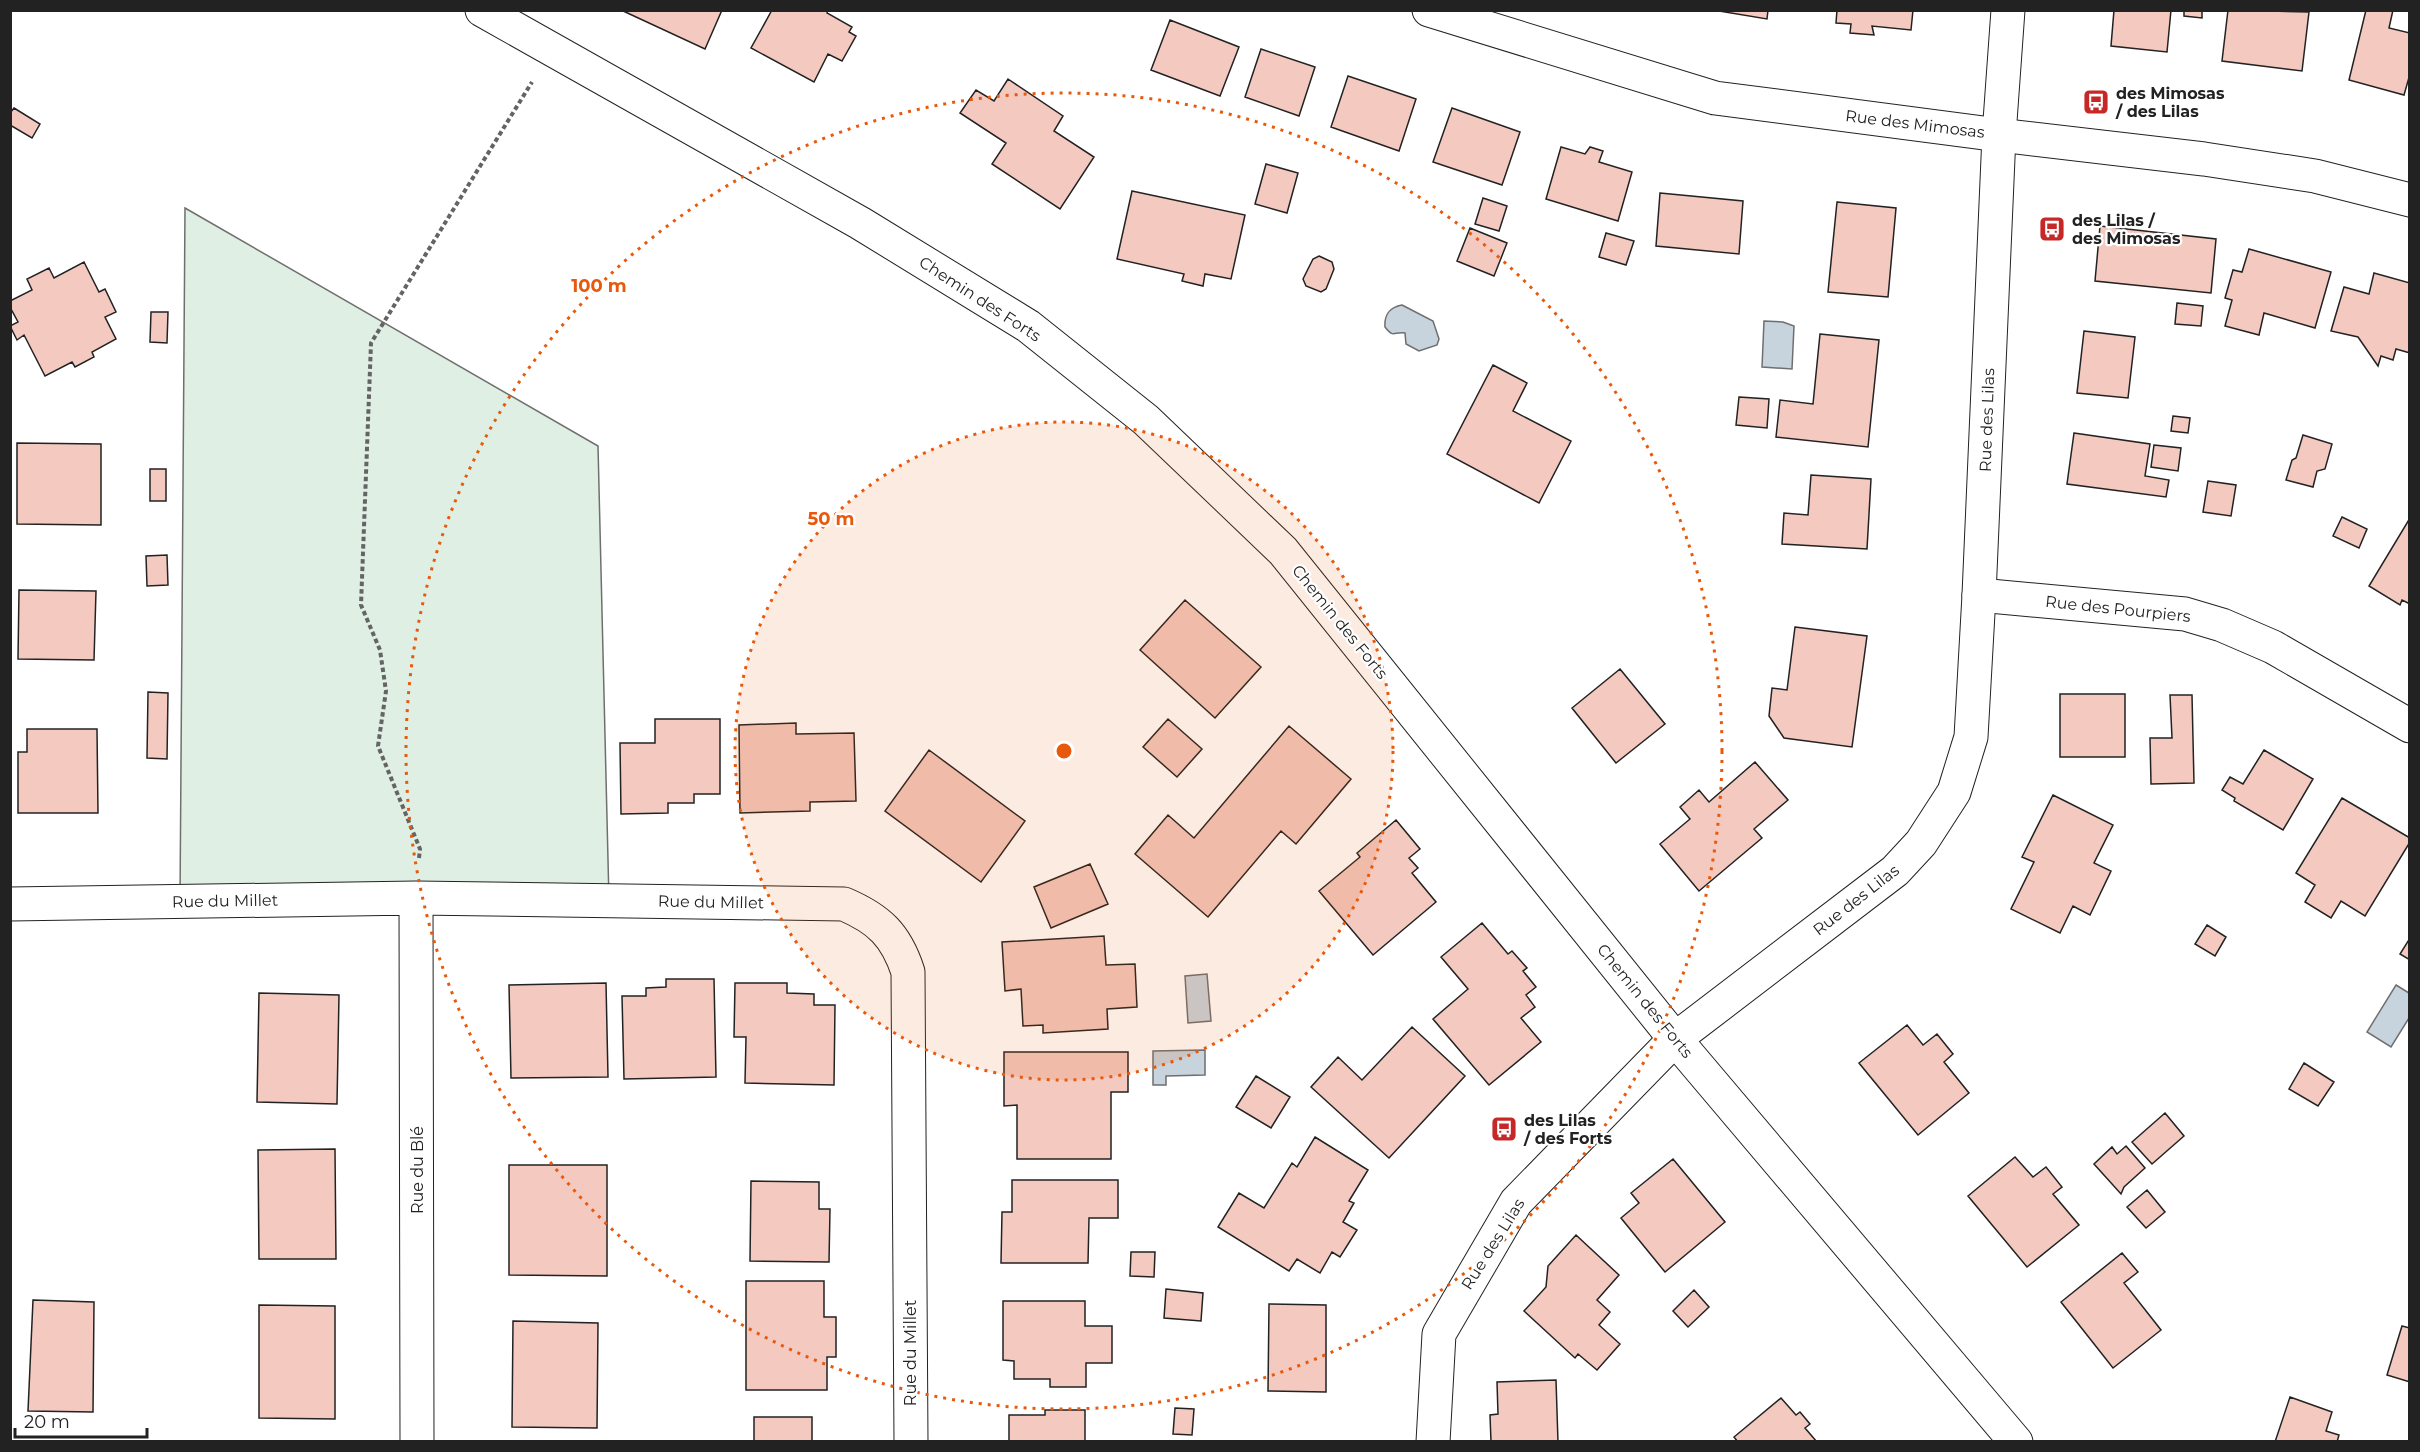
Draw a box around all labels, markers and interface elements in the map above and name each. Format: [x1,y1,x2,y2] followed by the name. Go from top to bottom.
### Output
[2115,84,2225,121] place label: des Mimosas / des Lilas
[2081,87,2111,117] bus stop icon: des Mimosas / des Lilas
[1844,106,1986,142] street label: Rue des Mimosas
[2072,211,2181,248] place label: des Lilas / des Mimosas
[2037,214,2067,244] bus stop icon: des Lilas / des Mimosas
[916,253,1045,346] street label: Chemin des Forts
[571,275,627,297] text: 100 m
[1976,368,1998,472] street label: Rue des Lilas
[808,508,854,530] text: 50 m
[1288,561,1392,683] street label: Chemin des Forts
[2044,592,2192,626] street label: Rue des Pourpiers
[1054,741,1074,761] centre of rings
[1809,860,1903,939] street label: Rue des Lilas
[172,891,279,911] street label: Rue du Millet
[658,892,765,912] street label: Rue du Millet
[1593,940,1697,1062] street label: Chemin des Forts
[1523,1111,1613,1148] place label: des Lilas / des Forts
[1489,1114,1519,1144] bus stop icon: des Lilas / des Forts
[408,1126,427,1214] street label: Rue du Blé
[1457,1195,1529,1293] street label: Rue des Lilas
[901,1299,920,1406] street label: Rue du Millet
[15,1401,147,1439] scale bar
[24,1411,70,1433] text: 20 m

